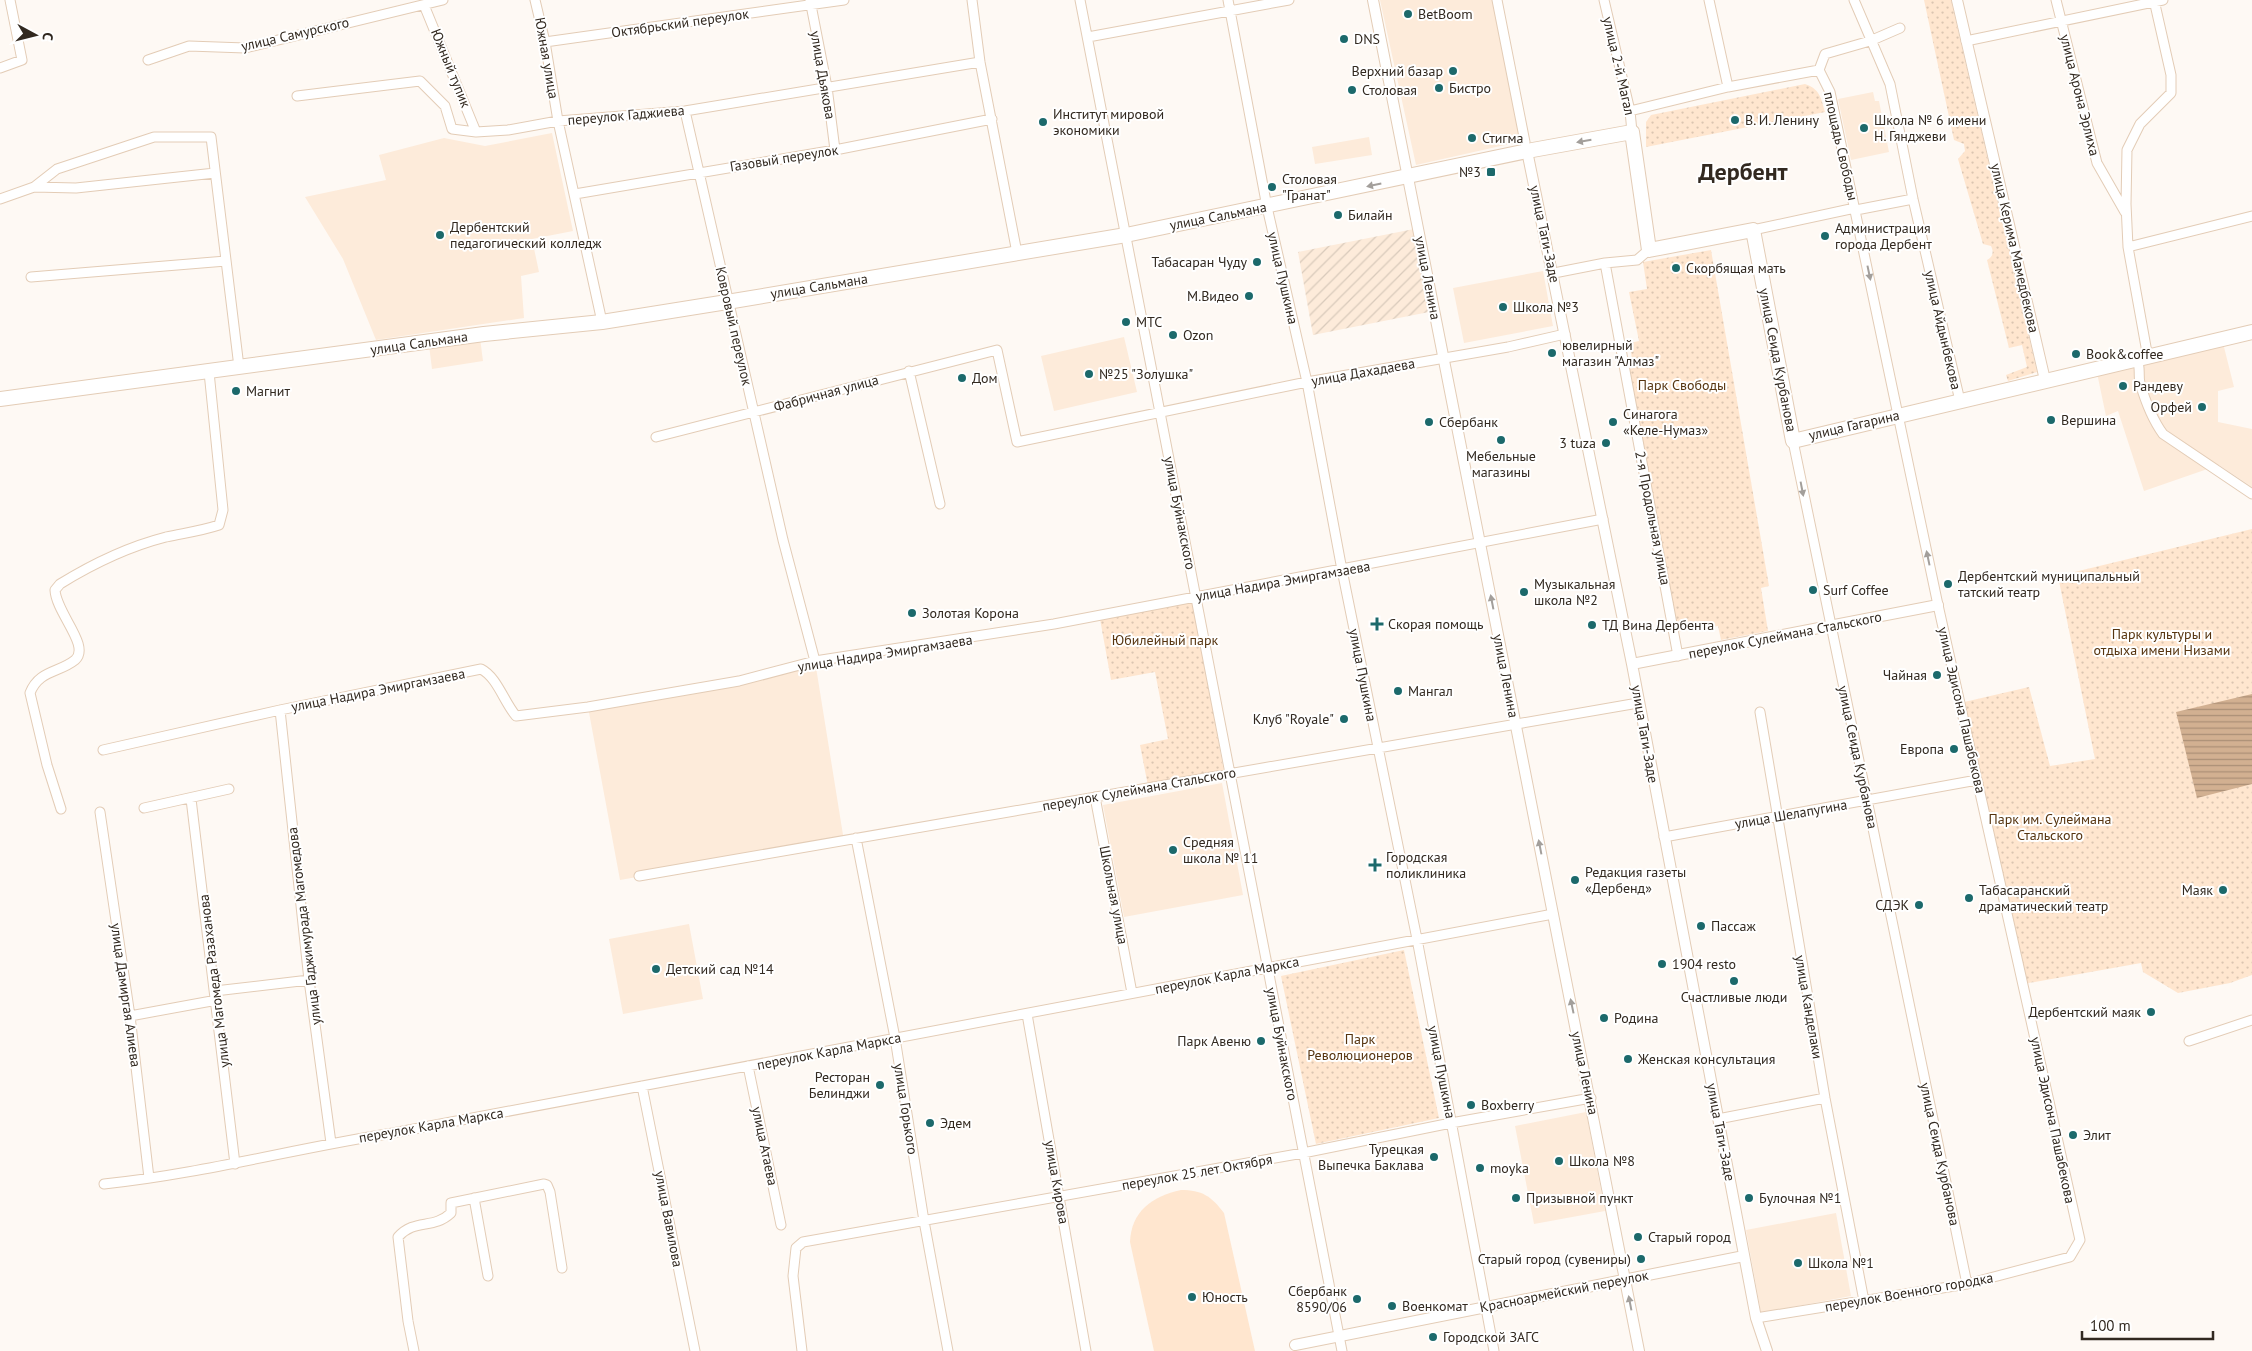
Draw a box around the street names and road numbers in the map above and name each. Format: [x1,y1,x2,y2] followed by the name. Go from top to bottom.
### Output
[610,4,750,42] street label: Октябрьский переулок
[239,13,351,55] street label: улица Самурского
[1599,15,1639,117] street label: улица 2-й Магал
[531,16,563,100] street label: Южная улица
[427,26,475,110] street label: Южный тупик
[806,29,840,121] street label: улица Дьякова
[2056,32,2104,158] street label: улица Арона Эрлиха
[1820,90,1862,202] street label: площадь Свободы
[567,101,685,129] street label: переулок Гаджиева
[729,140,840,175] street label: Газовый переулок
[1987,162,2043,334] street label: улица Керима Мамедбекова
[1526,184,1564,284] street label: улица Таги-Заде
[1168,198,1268,234] street label: улица Сальмана
[1264,230,1302,326] street label: улица Пушкина
[1411,235,1445,321] street label: улица Ленина
[712,265,756,387] street label: Ковровый переулок
[769,269,869,303] street label: улица Сальмана
[1921,269,1965,391] street label: улица Айдынбекова
[1755,287,1801,433] street label: улица Сеида Курбанова
[369,327,469,359] street label: улица Сальмана
[1310,354,1416,390] street label: улица Дахадаева
[772,370,881,416] street label: Фабричная улица
[1807,406,1901,444] street label: улица Гагарина
[1631,449,1675,587] street label: 2-я Продольная улица
[1160,455,1200,571] street label: улица Буйнакского
[1194,557,1372,605] street label: улица Надира Эмиргамзаева
[1687,607,1883,663] street label: переулок Сулеймана Стальского
[1934,625,1990,795] street label: улица Эдисона Пашабекова
[1345,627,1381,723] street label: улица Пушкина
[796,630,974,676] street label: улица Надира Эмиргамзаева
[1489,633,1523,719] street label: улица Ленина
[289,664,467,716] street label: улица Надира Эмиргамзаева
[1628,684,1662,784] street label: улица Таги-Заде
[1834,684,1882,830] street label: улица Сеида Курбанова
[1041,763,1237,815] street label: переулок Сулеймана Стальского
[1733,795,1849,833] street label: улица Шелапугина
[283,826,325,1026] street label: улица Гаджимурада Магомедова
[1096,844,1132,946] street label: Школьная улица
[194,893,234,1069] street label: улица Магомеда Разаханова
[107,922,145,1068] street label: улица Дамиргая Алиева
[1153,952,1301,998] street label: переулок Карла Маркса
[1791,954,1827,1060] street label: улица Канделаки
[1262,986,1302,1102] street label: улица Буйнакского
[1424,1024,1460,1120] street label: улица Пушкина
[755,1028,903,1074] street label: переулок Карла Маркса
[1567,1030,1603,1116] street label: улица Ленина
[2027,1035,2079,1205] street label: улица Эдисона Пашабекова
[890,1062,922,1156] street label: улица Горького
[1916,1081,1964,1227] street label: улица Сеида Курбанова
[1703,1082,1739,1182] street label: улица Таги-Заде
[357,1103,505,1147] street label: переулок Карла Маркса
[748,1105,782,1187] street label: улица Атаева
[1041,1139,1073,1225] street label: улица Кирова
[1120,1150,1274,1194] street label: переулок 25 лет Октября
[651,1169,687,1269] street label: улица Вавилова
[1478,1266,1650,1316] street label: Красноармейский переулок
[1823,1268,1995,1316] street label: переулок Военного городка

